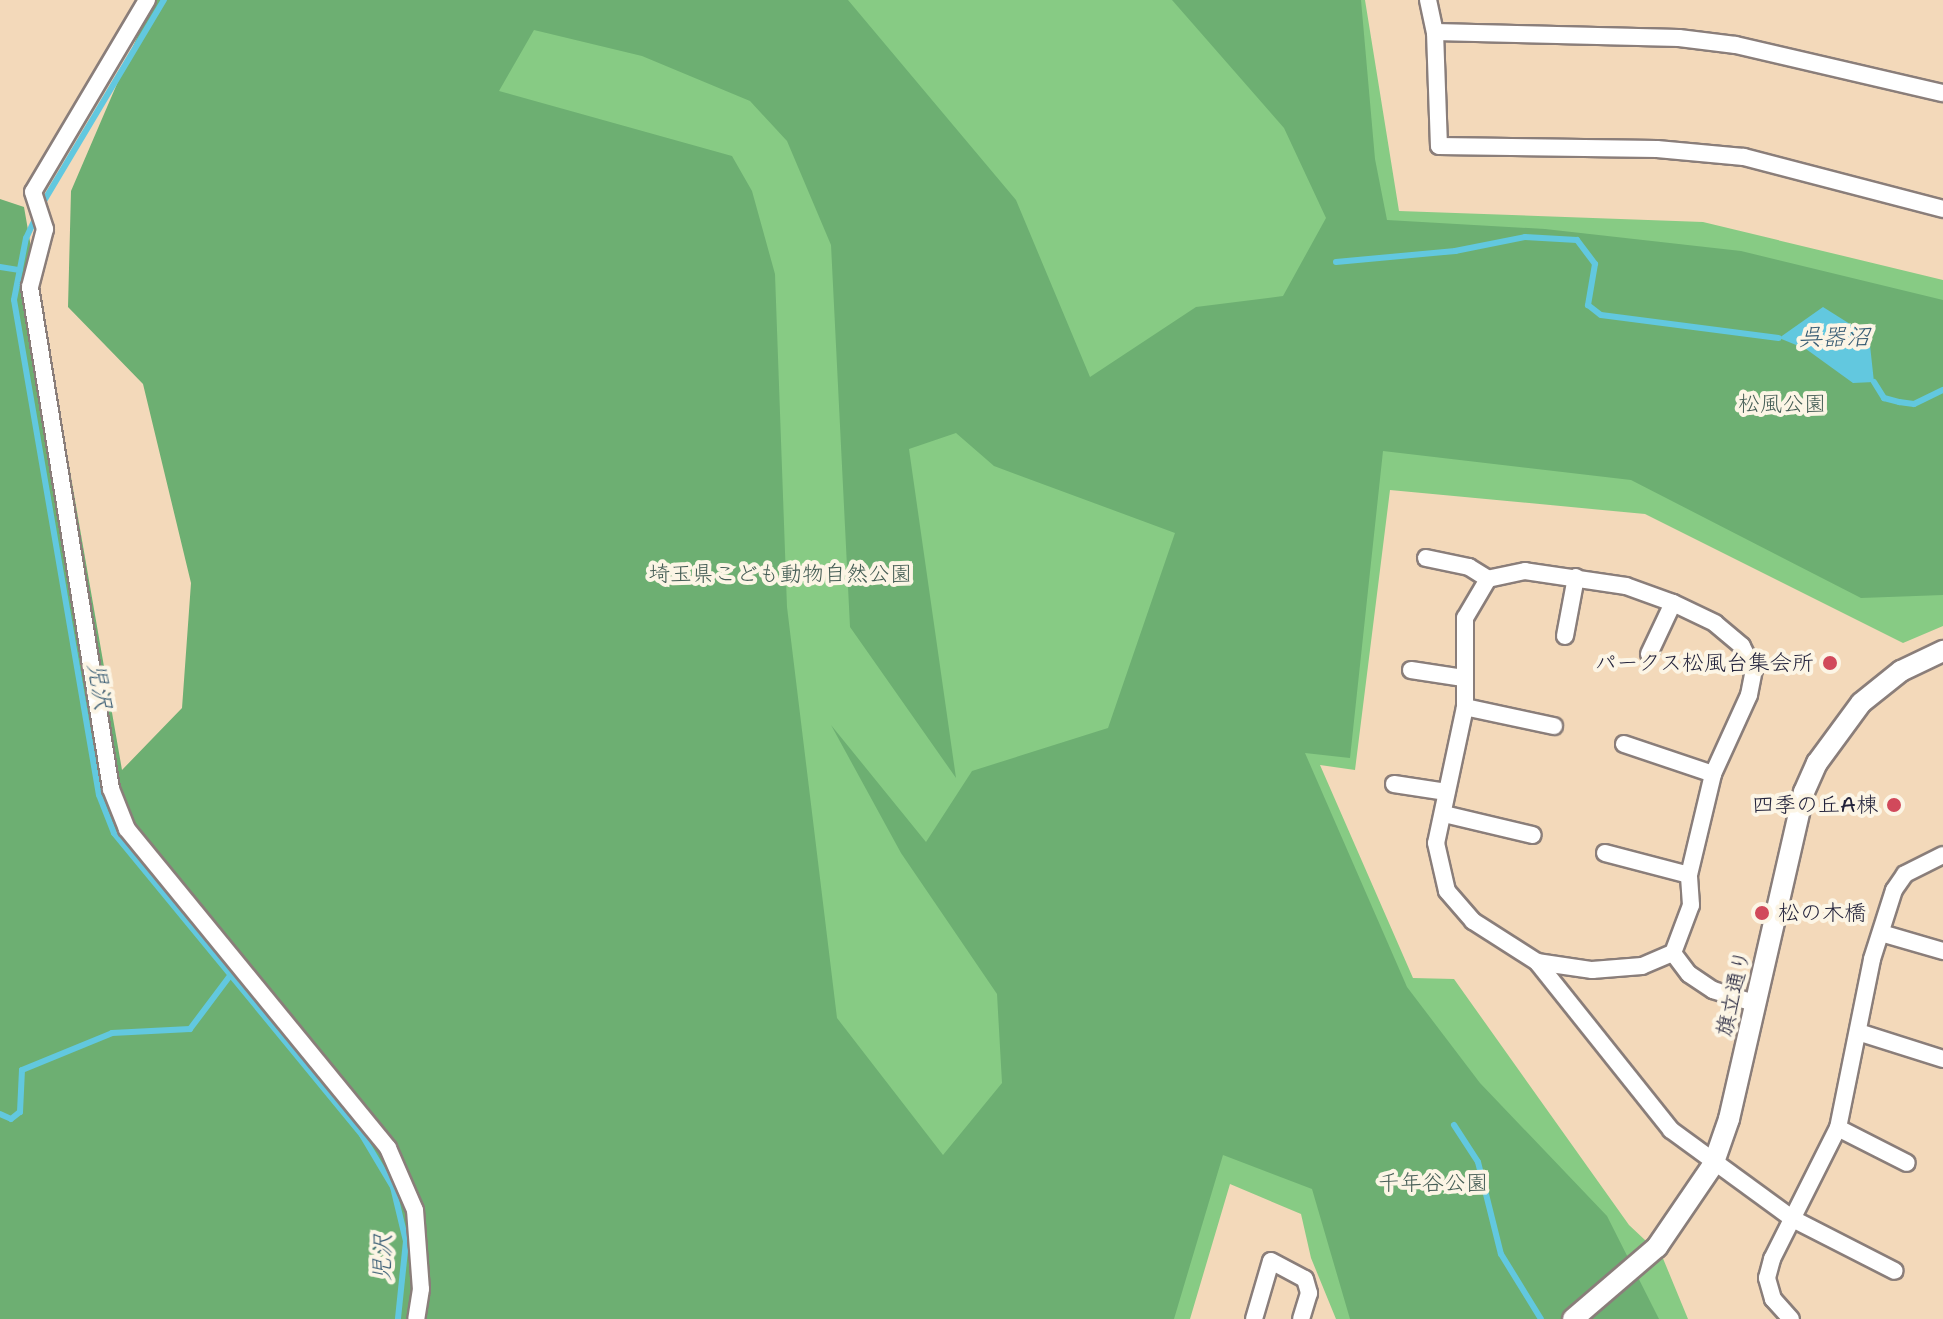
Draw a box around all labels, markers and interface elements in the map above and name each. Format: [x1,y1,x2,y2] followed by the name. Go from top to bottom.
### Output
[1798,324,1870,352] water label: 呉器沼
[1738,391,1826,417] park label: 松風公園
[648,561,912,587] park label: 埼玉県こども動物自然公園
[1594,650,1814,676] place label: パークス松風台集会所
[1821,654,1839,672] marker: パークス松風台集会所
[81,660,117,712] water label: 児沢
[1752,792,1878,818] place label: 四季の丘A棟
[1885,796,1903,814] marker: 四季の丘A棟
[1778,900,1866,926] place label: 松の木橋
[1753,904,1771,922] marker: 松の木橋
[1710,947,1756,1039] street label: 旗立通り
[1378,1170,1488,1196] park label: 千年谷公園
[368,1234,398,1282] water label: 児沢

